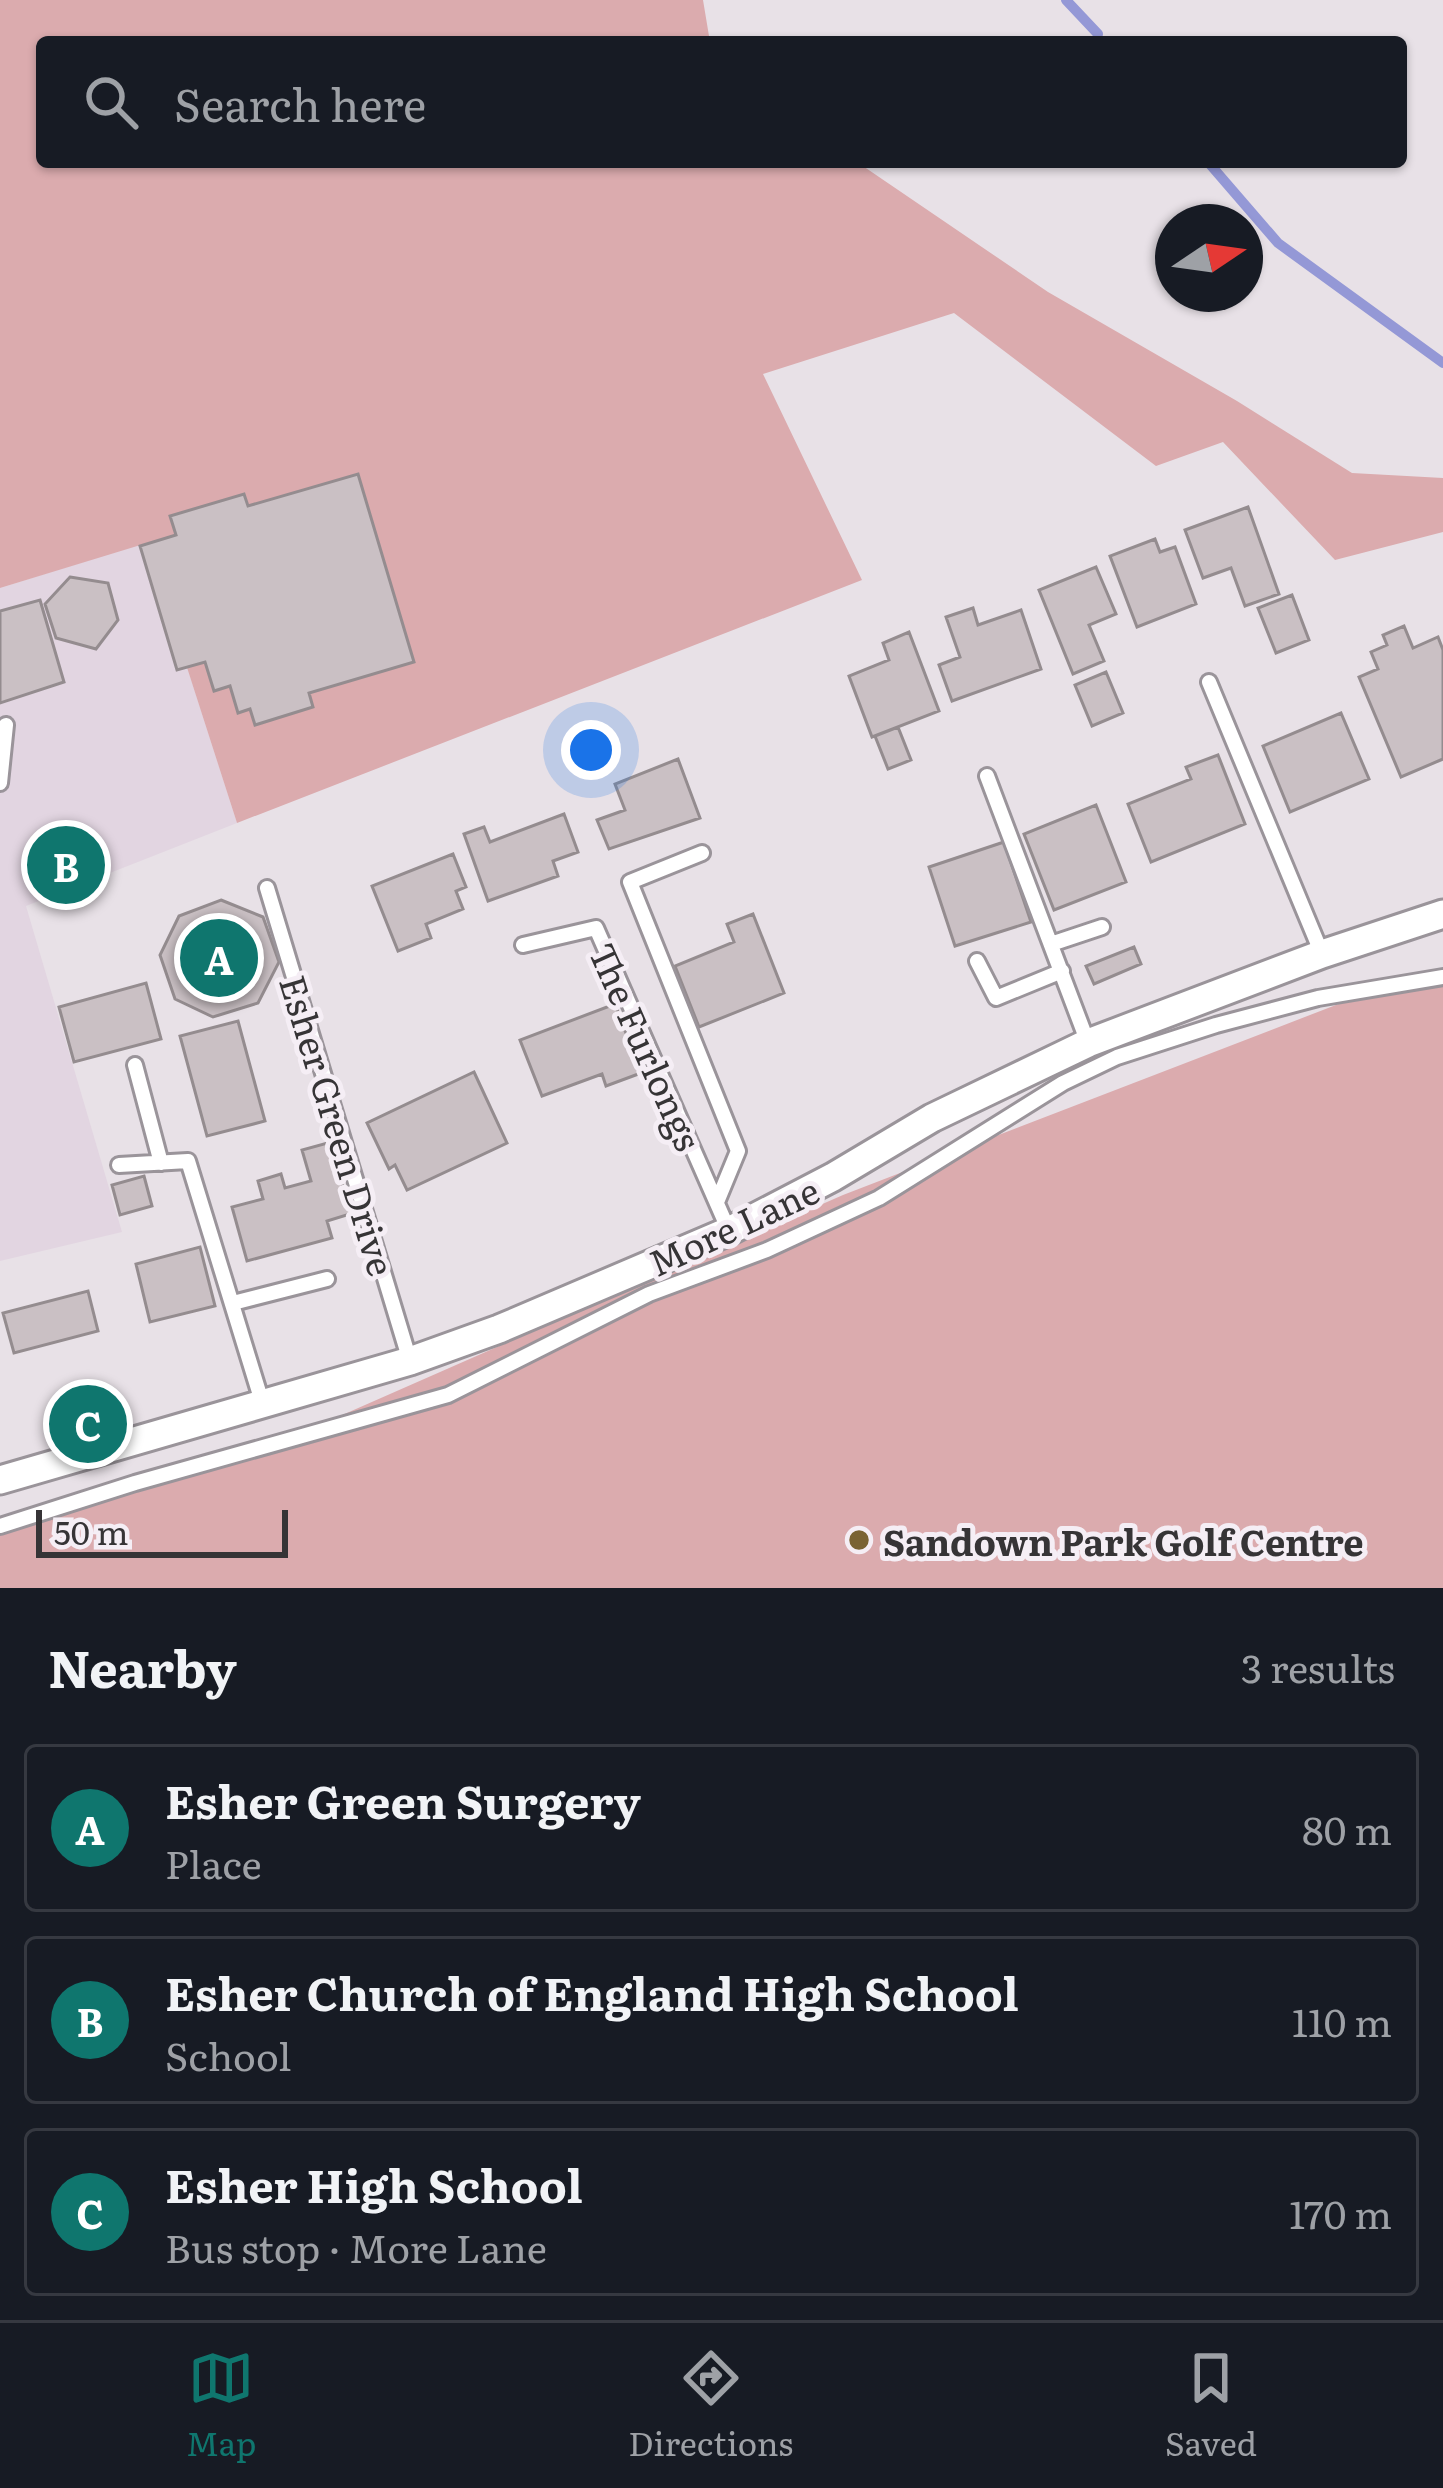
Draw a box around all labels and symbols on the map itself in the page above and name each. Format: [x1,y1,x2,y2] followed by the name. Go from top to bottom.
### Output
[1155,204,1263,312] north arrow
[561,720,621,780] your location
[27,820,105,910] pin: B
[180,913,258,1003] pin: A
[578,934,716,1158] street label: The Furlongs
[268,968,410,1282] street label: Esher Green Drive
[639,1162,827,1288] street label: More Lane
[49,1379,127,1469] pin: C
[36,1504,288,1557] scale bar
[883,1514,1364,1567] place label: Sandown Park Golf Centre
[846,1527,872,1553] marker: Sandown Park Golf Centre

